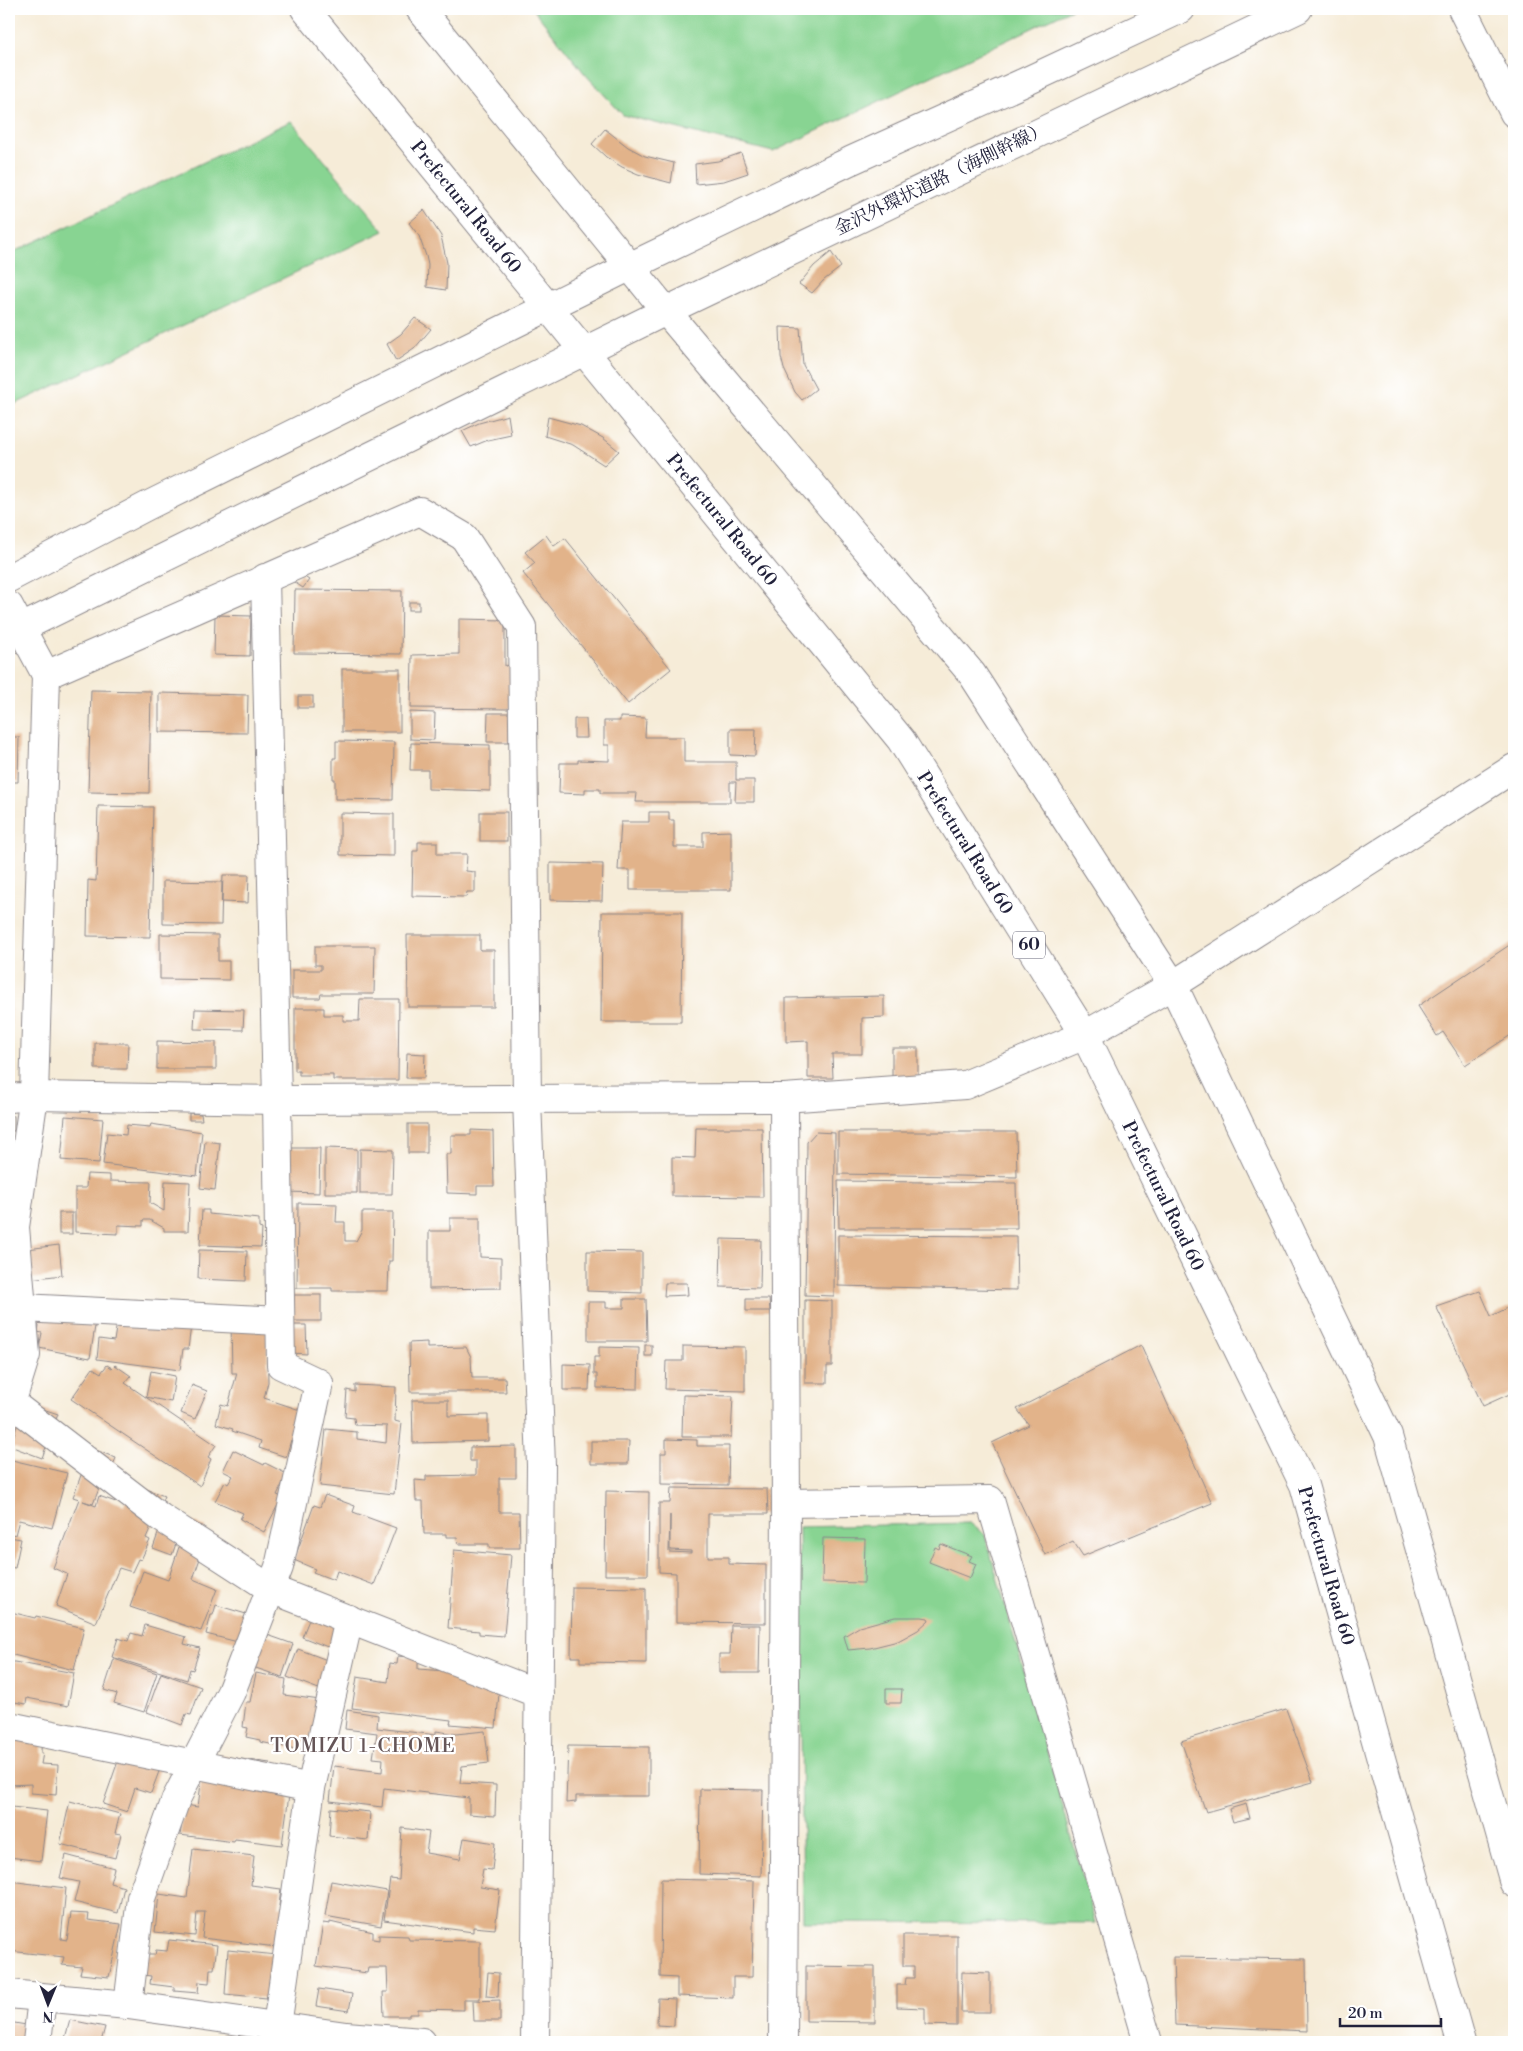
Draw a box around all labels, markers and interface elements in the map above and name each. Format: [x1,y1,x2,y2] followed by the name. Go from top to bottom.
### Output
[831,117,1051,241] street label: 金沢外環状道路（海側幹線）
[405,136,527,278] street label: Prefectural Road 60
[661,449,783,591] street label: Prefectural Road 60
[912,767,1018,919] street label: Prefectural Road 60
[1013,932,1045,958] road number: 60
[1117,1117,1209,1275] street label: Prefectural Road 60
[1292,1484,1360,1648] street label: Prefectural Road 60
[270,1734,456,1758] district label: TOMIZU 1-CHOME
[22,1978,72,2028] north arrow
[1340,1996,1442,2028] scale bar
[1348,2004,1383,2023] text: 20 m
[42,2007,53,2025] text: N

